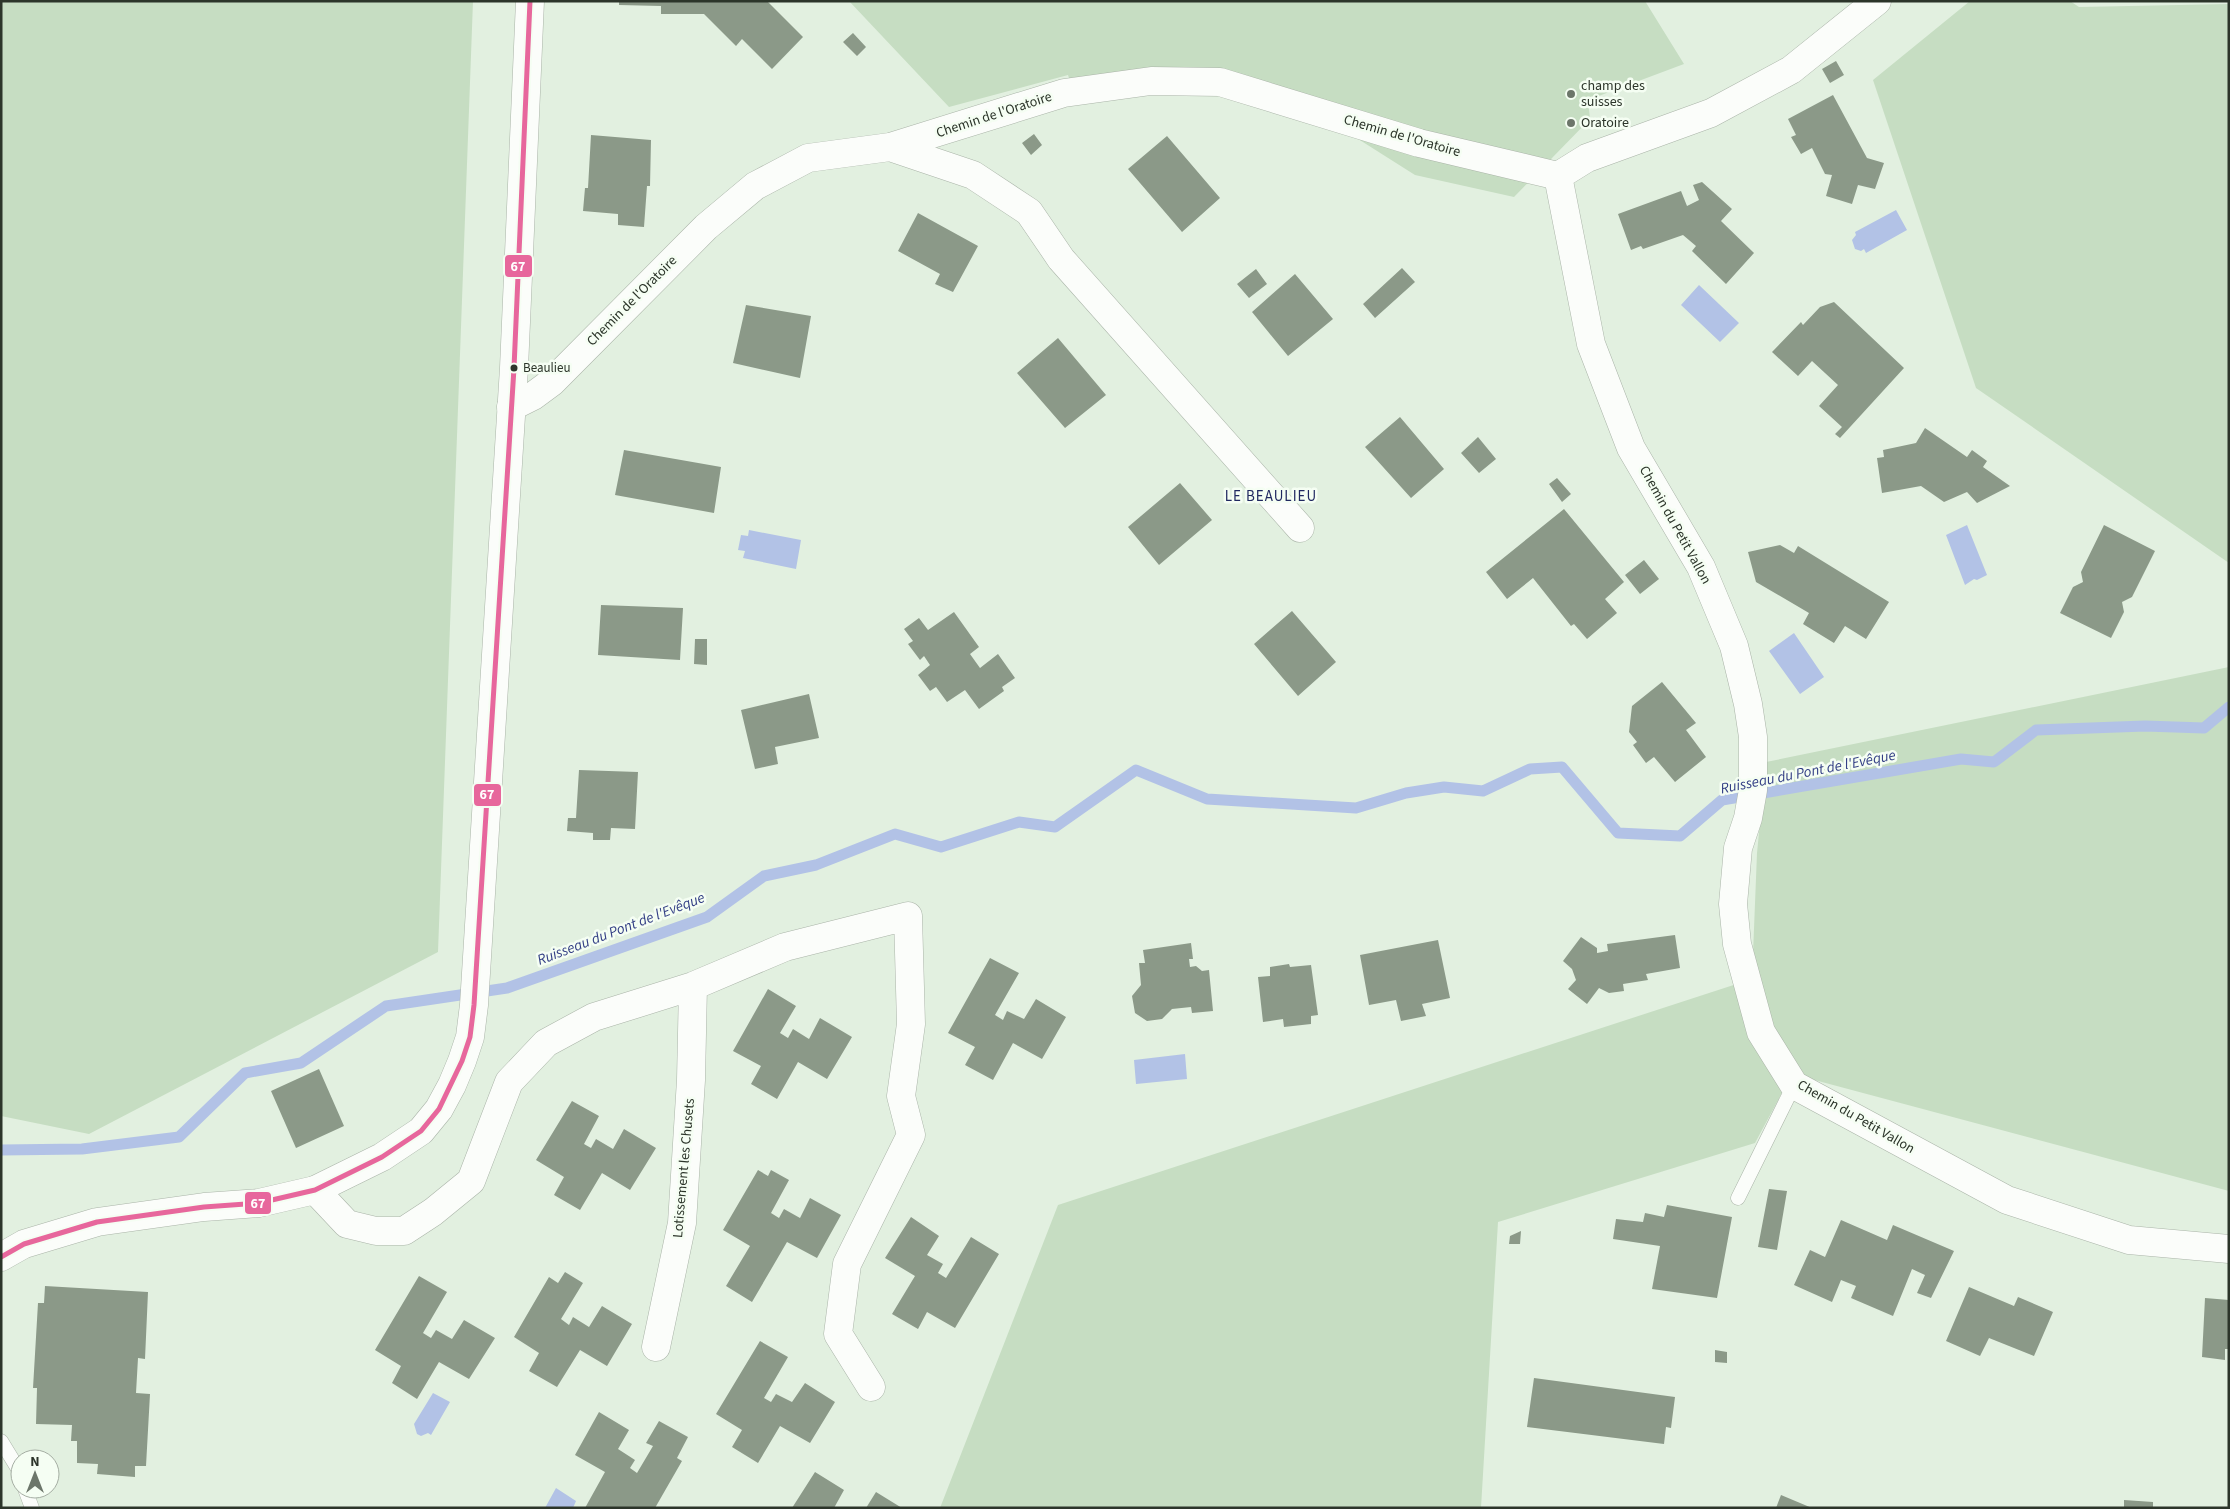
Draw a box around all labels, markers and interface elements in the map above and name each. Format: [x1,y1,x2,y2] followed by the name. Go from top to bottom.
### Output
[1581,76,1645,112] place label: champ des suisses
[934,87,1054,143] street label: Chemin de l'Oratoire
[1565,88,1577,100] marker: champ des suisses
[1341,110,1463,162] street label: Chemin de l'Oratoire
[1581,113,1629,133] place label: Oratoire
[1565,117,1577,129] marker: Oratoire
[582,251,682,351] street label: Chemin de l'Oratoire
[504,254,533,278] line badge: 67
[511,257,525,277] text: 67
[523,359,571,377] place label: Beaulieu
[509,363,519,373] marker: Beaulieu
[1634,462,1716,588] street label: Chemin du Petit Vallon
[1225,486,1317,507] district label: LE BEAULIEU
[1719,745,1897,799] water label: Ruisseau du Pont de l'Evêque
[473,783,502,807] line badge: 67
[480,785,494,805] text: 67
[534,887,708,971] water label: Ruisseau du Pont de l'Evêque
[1794,1075,1918,1159] street label: Chemin du Petit Vallon
[668,1097,700,1239] street label: Lotissement les Chusets
[244,1191,272,1215] line badge: 67
[251,1194,265,1214] text: 67
[10,1449,60,1499] north arrow
[30,1452,40,1472] text: N

